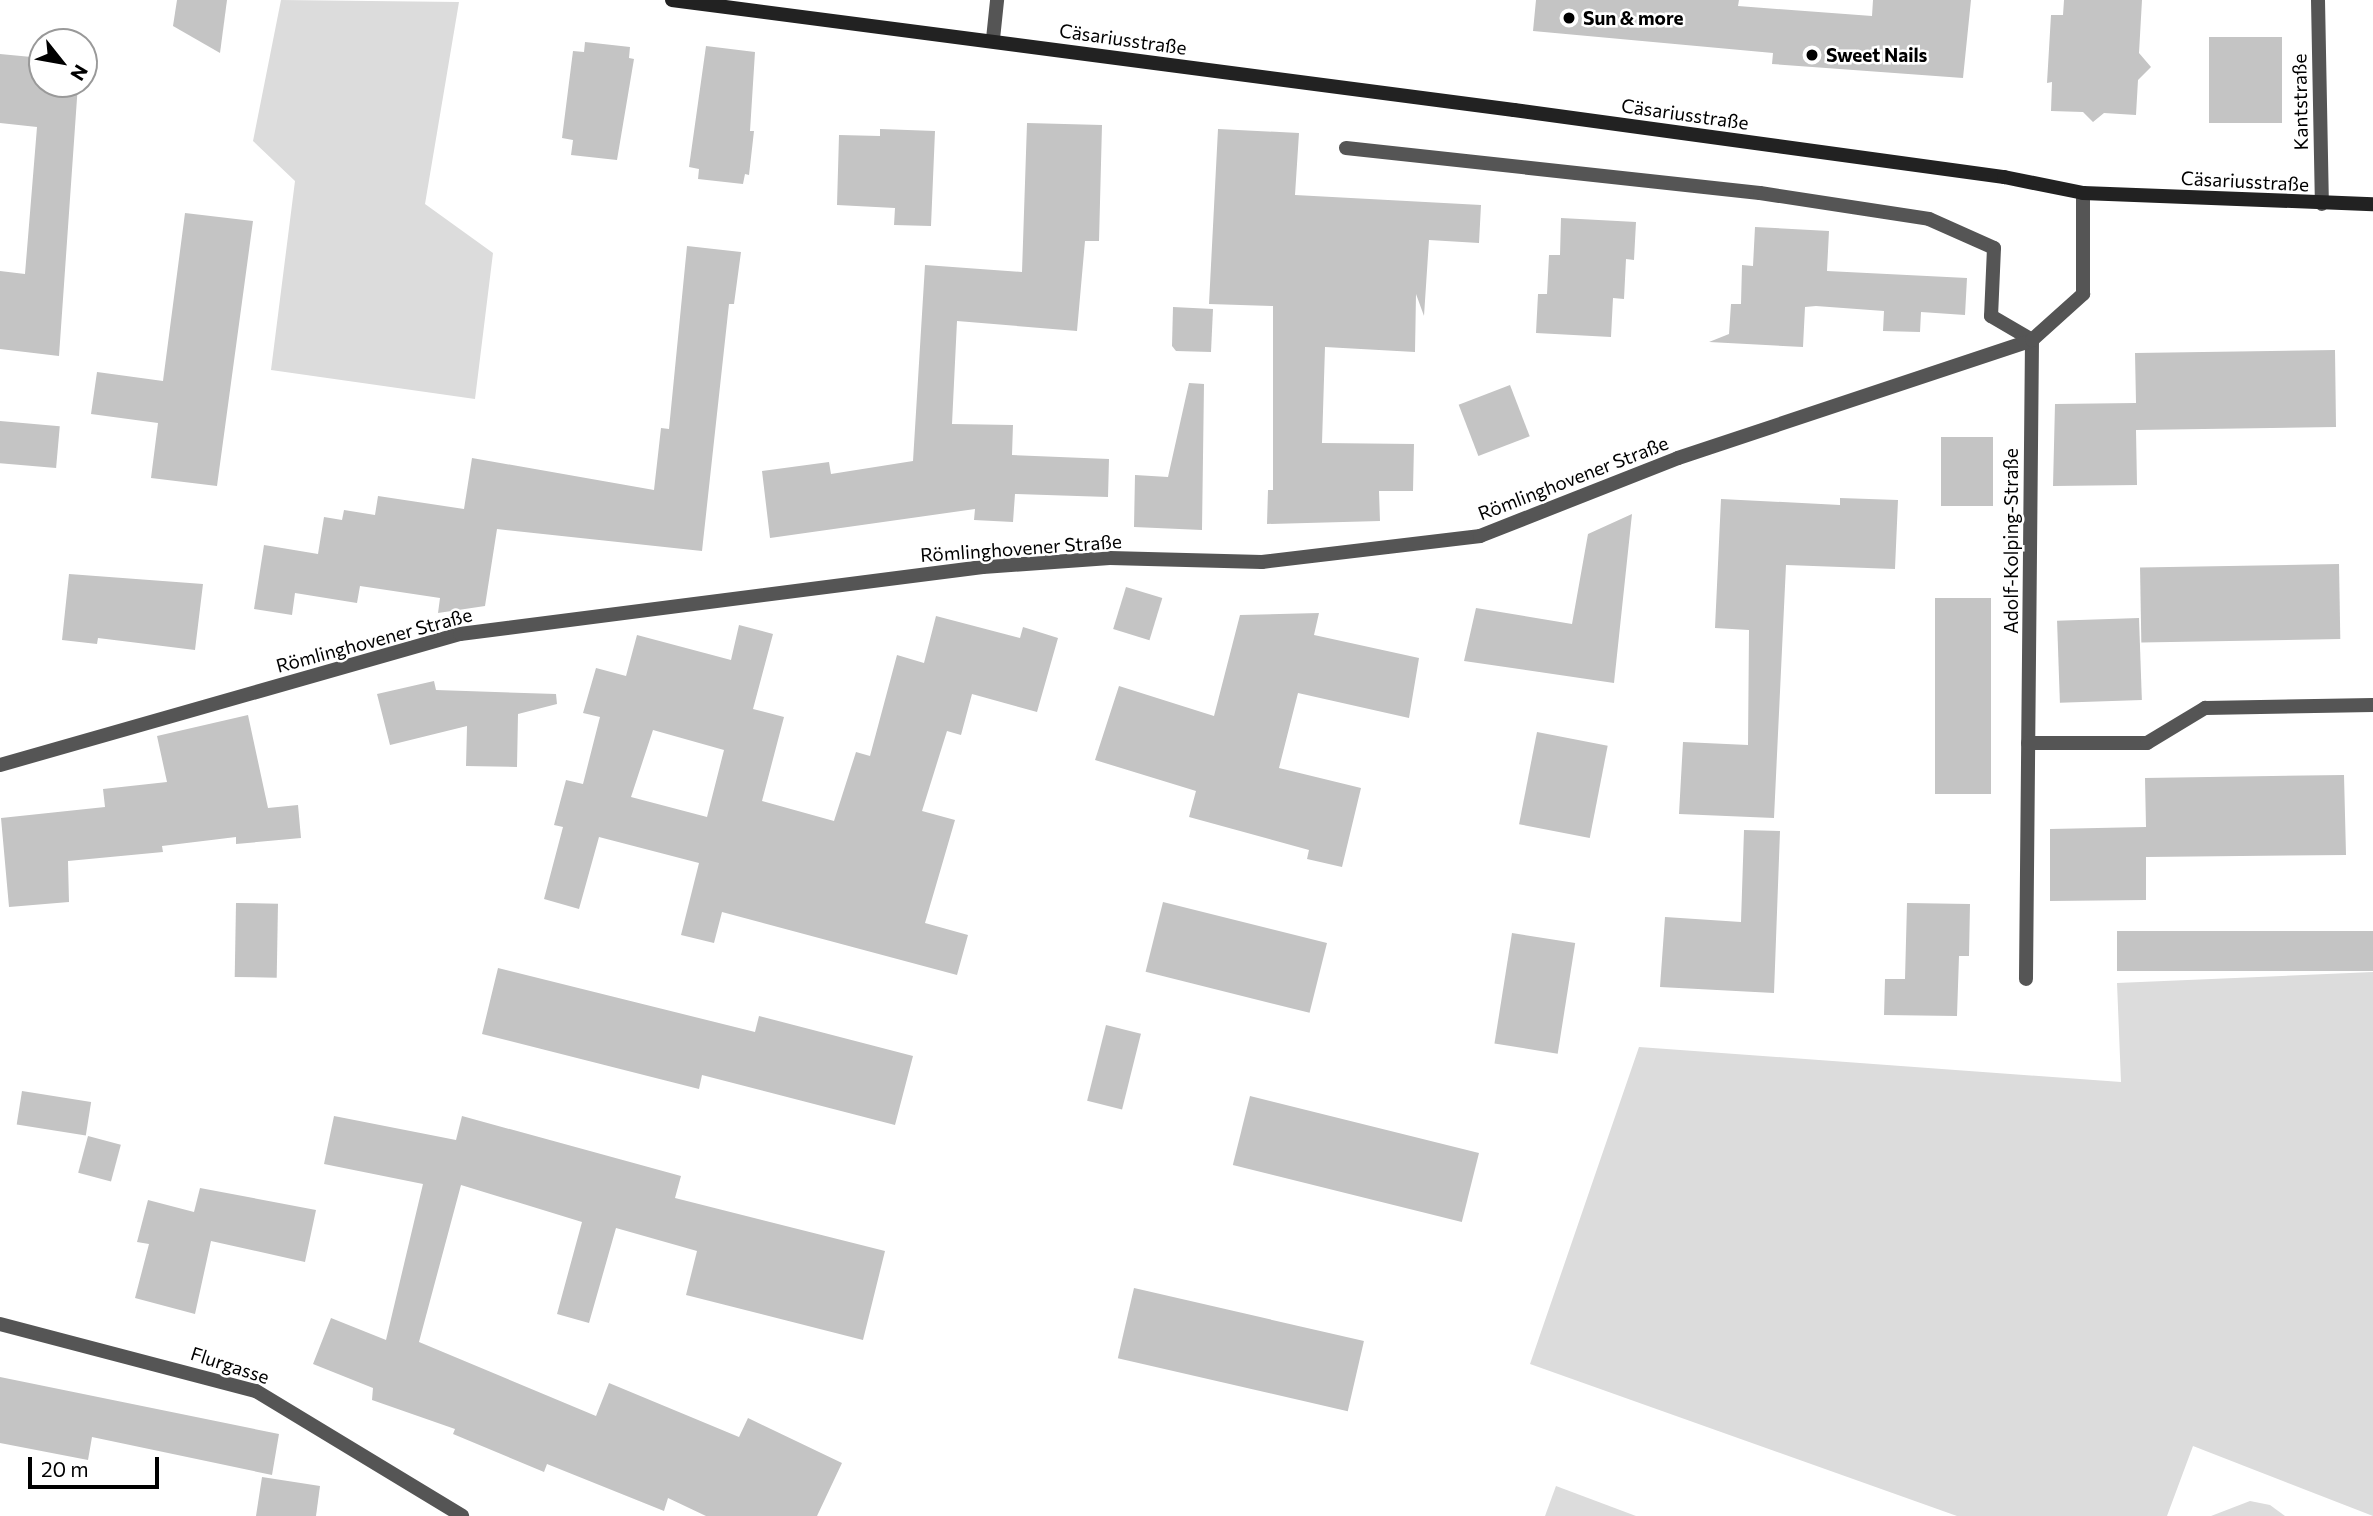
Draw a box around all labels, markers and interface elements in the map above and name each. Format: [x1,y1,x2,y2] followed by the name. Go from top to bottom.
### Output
[1583,7,1684,29] place label: Sun & more
[1561,10,1577,26] marker: Sun & more
[1058,19,1188,59] street label: Cäsariusstraße
[28,28,98,98] north arrow
[1826,44,1927,66] place label: Sweet Nails
[1804,47,1820,63] marker: Sweet Nails
[2288,53,2312,151] street label: Kantstraße
[66,61,93,85] text: N
[1620,94,1750,134] street label: Cäsariusstraße
[2180,166,2310,196] street label: Cäsariusstraße
[1475,431,1671,525] street label: Römlinghovener Straße
[2000,448,2022,634] street label: Adolf-Kolping-Straße
[919,530,1123,566] street label: Römlinghovener Straße
[273,603,475,677] street label: Römlinghovener Straße
[188,1342,272,1388] street label: Flurgasse
[32,1442,163,1486] scale bar
[41,1456,89,1481] text: 20 m

